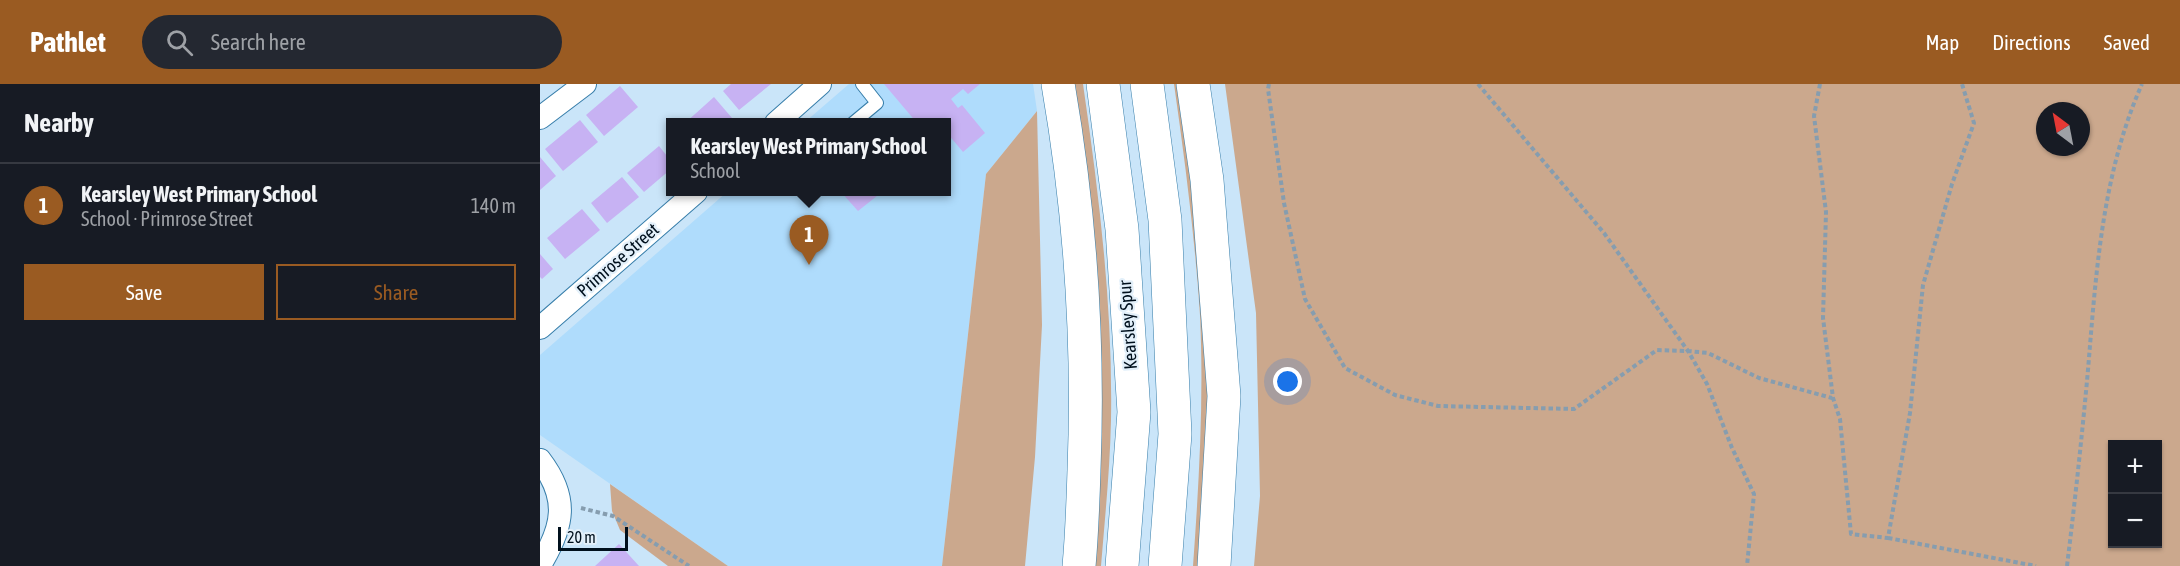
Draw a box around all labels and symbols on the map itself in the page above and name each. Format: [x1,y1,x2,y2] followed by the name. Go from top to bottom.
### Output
[2036,102,2090,156] north arrow
[790,216,828,265] pin: 1
[572,218,663,301] street label: Primrose Street
[1114,279,1141,370] street label: Kearsley Spur
[1273,367,1302,396] your location
[558,524,628,552] scale bar

